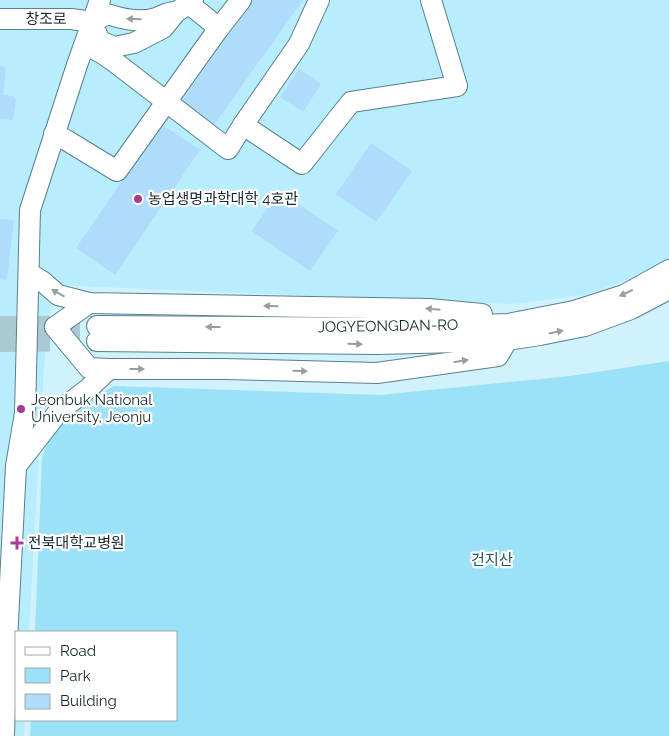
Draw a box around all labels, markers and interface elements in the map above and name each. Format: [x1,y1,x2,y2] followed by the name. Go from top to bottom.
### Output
[25,10,67,28] street label: 창조로
[125,15,141,23] one-way arrow
[148,190,298,208] place label: 농업생명과학대학 4호관
[132,193,144,205] marker: 농업생명과학대학 4호관
[51,289,66,297] one-way arrow
[619,289,633,297] one-way arrow
[263,302,279,310] one-way arrow
[425,305,441,313] one-way arrow
[318,316,458,336] street label: JOGYEONGDAN-RO
[205,323,221,331] one-way arrow
[549,328,564,336] one-way arrow
[348,340,364,348] one-way arrow
[454,357,470,365] one-way arrow
[130,365,146,373] one-way arrow
[292,367,308,375] one-way arrow
[31,391,153,426] place label: Jeonbuk National University, Jeonju
[15,403,27,415] marker: Jeonbuk National University, Jeonju
[28,534,125,552] place label: 전북대학교병원
[10,536,24,550] marker: 전북대학교병원
[471,551,513,569] park label: 건지산
[15,631,178,721] legend
[60,642,96,660] text: Road
[60,667,91,685] text: Park
[60,692,117,710] text: Building

